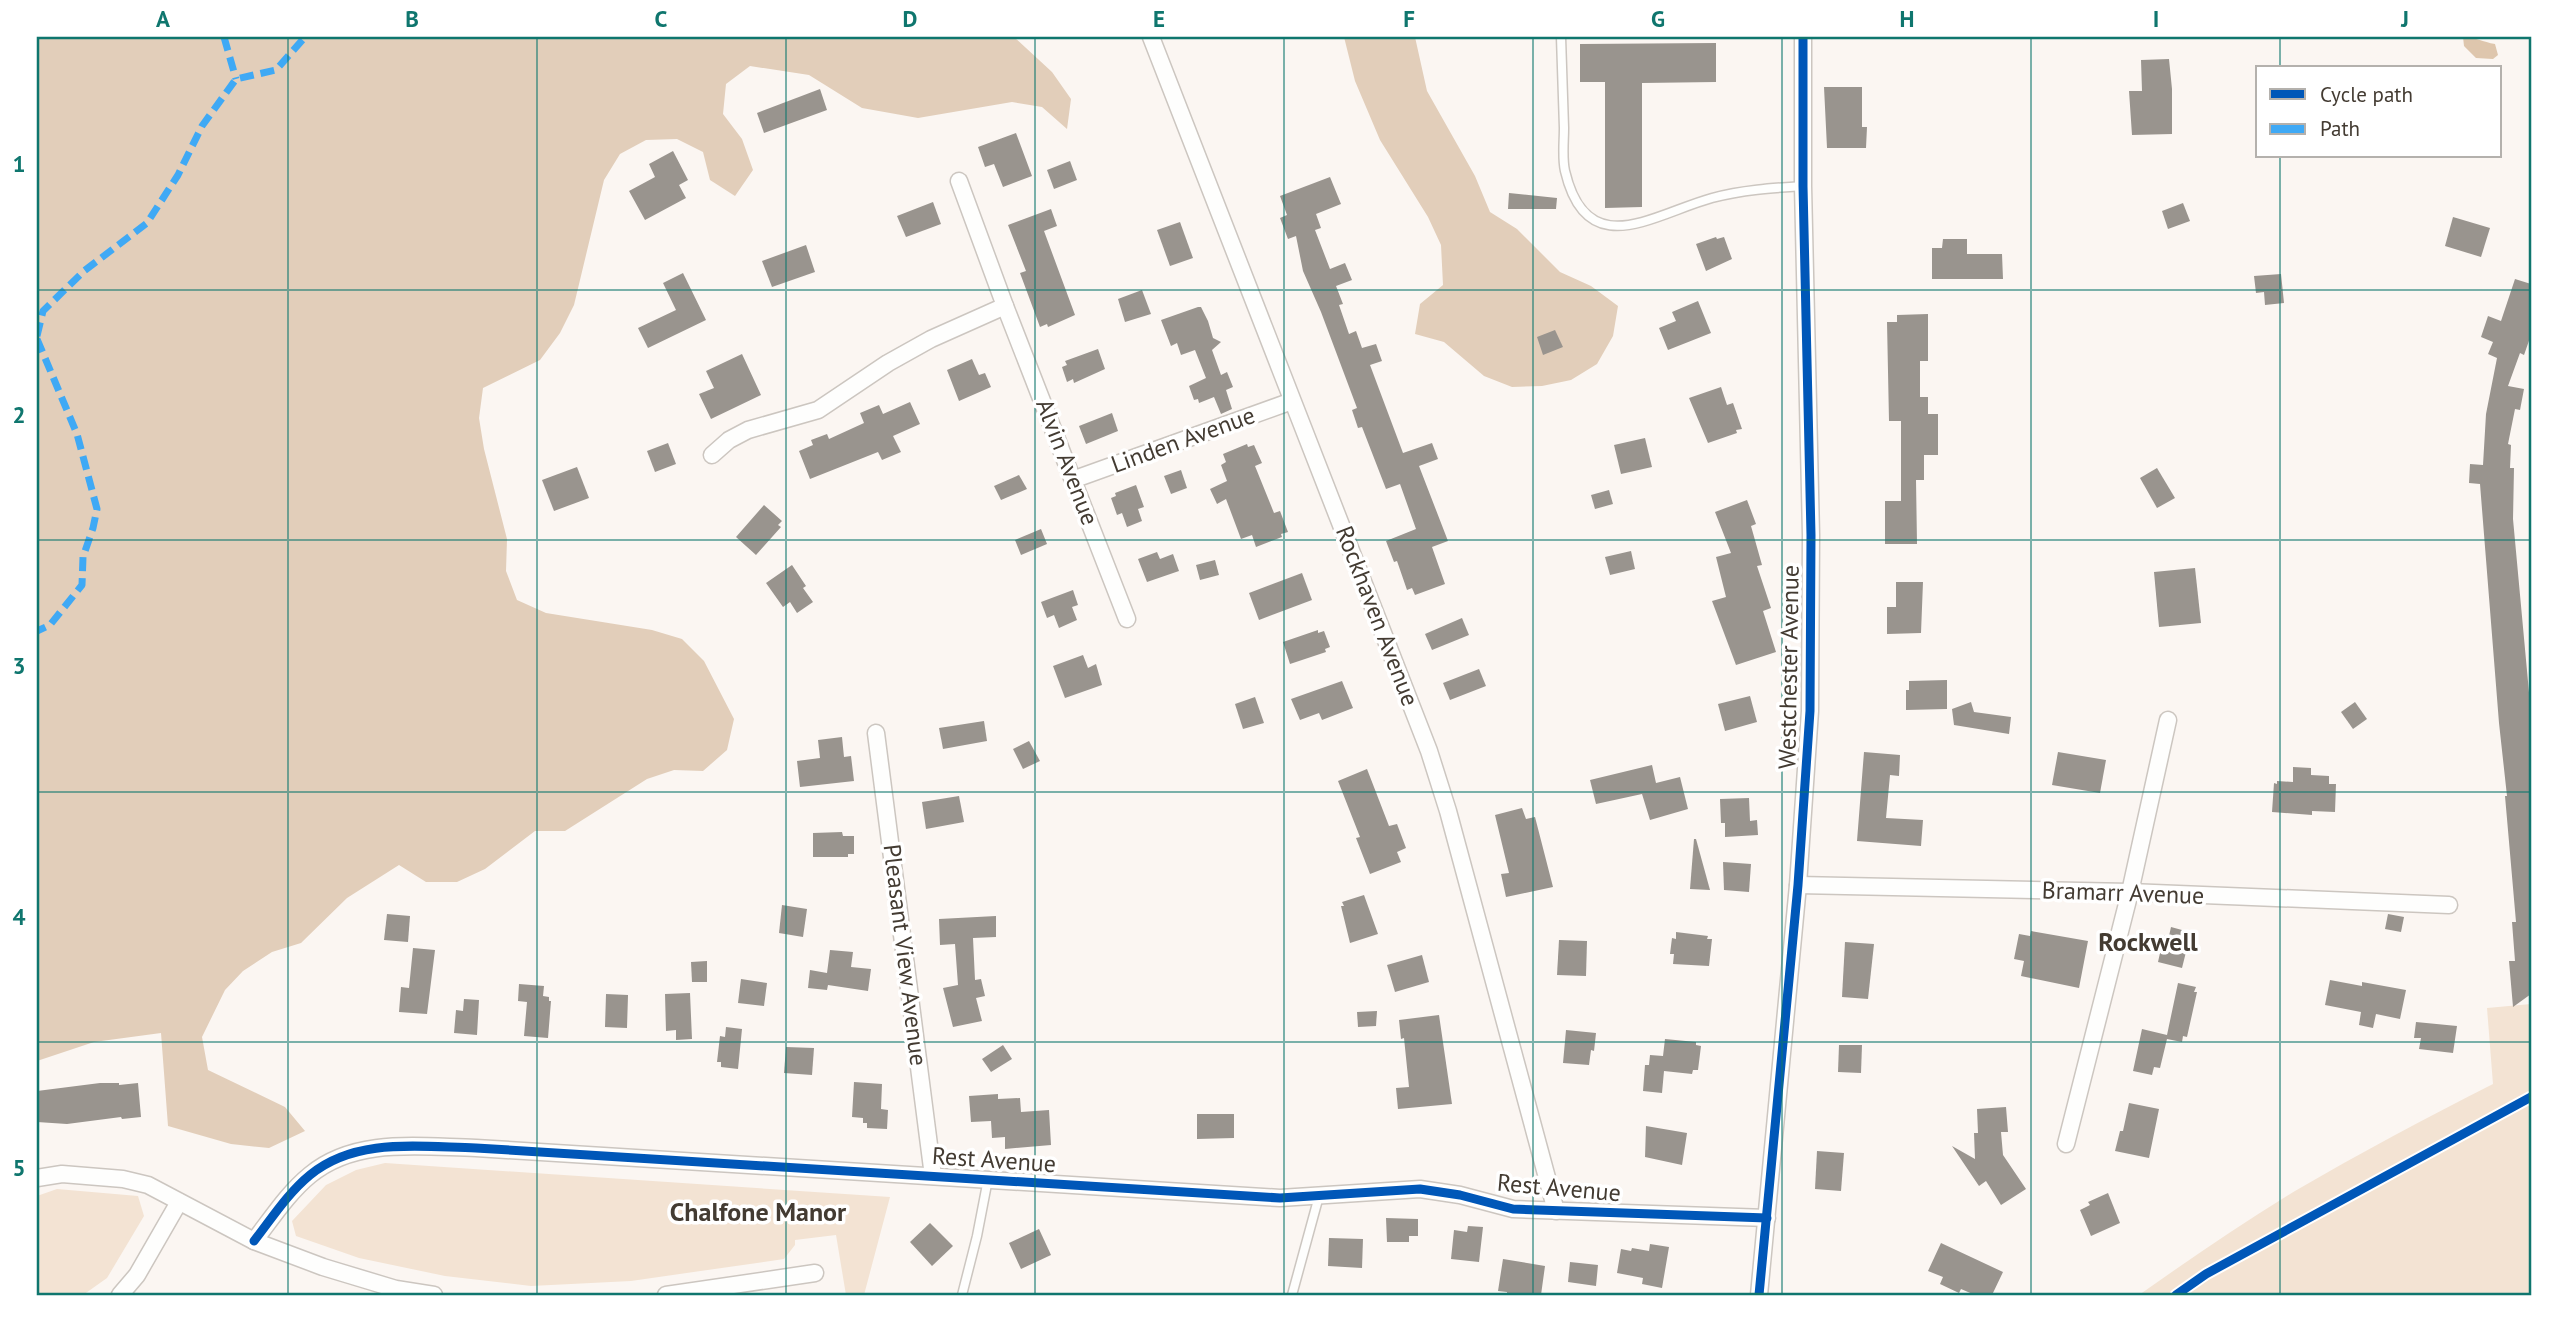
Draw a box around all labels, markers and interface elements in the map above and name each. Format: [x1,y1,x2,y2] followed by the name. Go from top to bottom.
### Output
[156,4,170,33] text: A
[405,4,419,33] text: B
[655,4,668,33] text: C
[903,4,917,33] text: D
[1153,4,1165,33] text: E
[1403,4,1415,33] text: F
[1651,4,1665,33] text: G
[1900,4,1914,33] text: H
[2153,4,2159,33] text: I
[2400,4,2409,33] text: J
[2256,66,2502,158] legend
[2320,81,2413,108] text: Cycle path
[2320,115,2360,142] text: Path
[12,149,26,178] text: 1
[1029,394,1106,529] street label: Alvin Avenue
[1107,399,1259,480] street label: Linden Avenue
[12,400,26,429] text: 2
[1329,521,1426,710] street label: Rockhaven Avenue
[1771,565,1806,769] street label: Westchester Avenue
[12,651,26,680] text: 3
[877,842,934,1068] street label: Pleasant View Avenue
[2041,874,2205,911] street label: Bramarr Avenue
[12,902,26,931] text: 4
[2098,925,2198,958] district label: Rockwell
[931,1140,1057,1179] street label: Rest Avenue
[12,1153,26,1182] text: 5
[1496,1167,1622,1208] street label: Rest Avenue
[670,1195,847,1228] district label: Chalfone Manor

